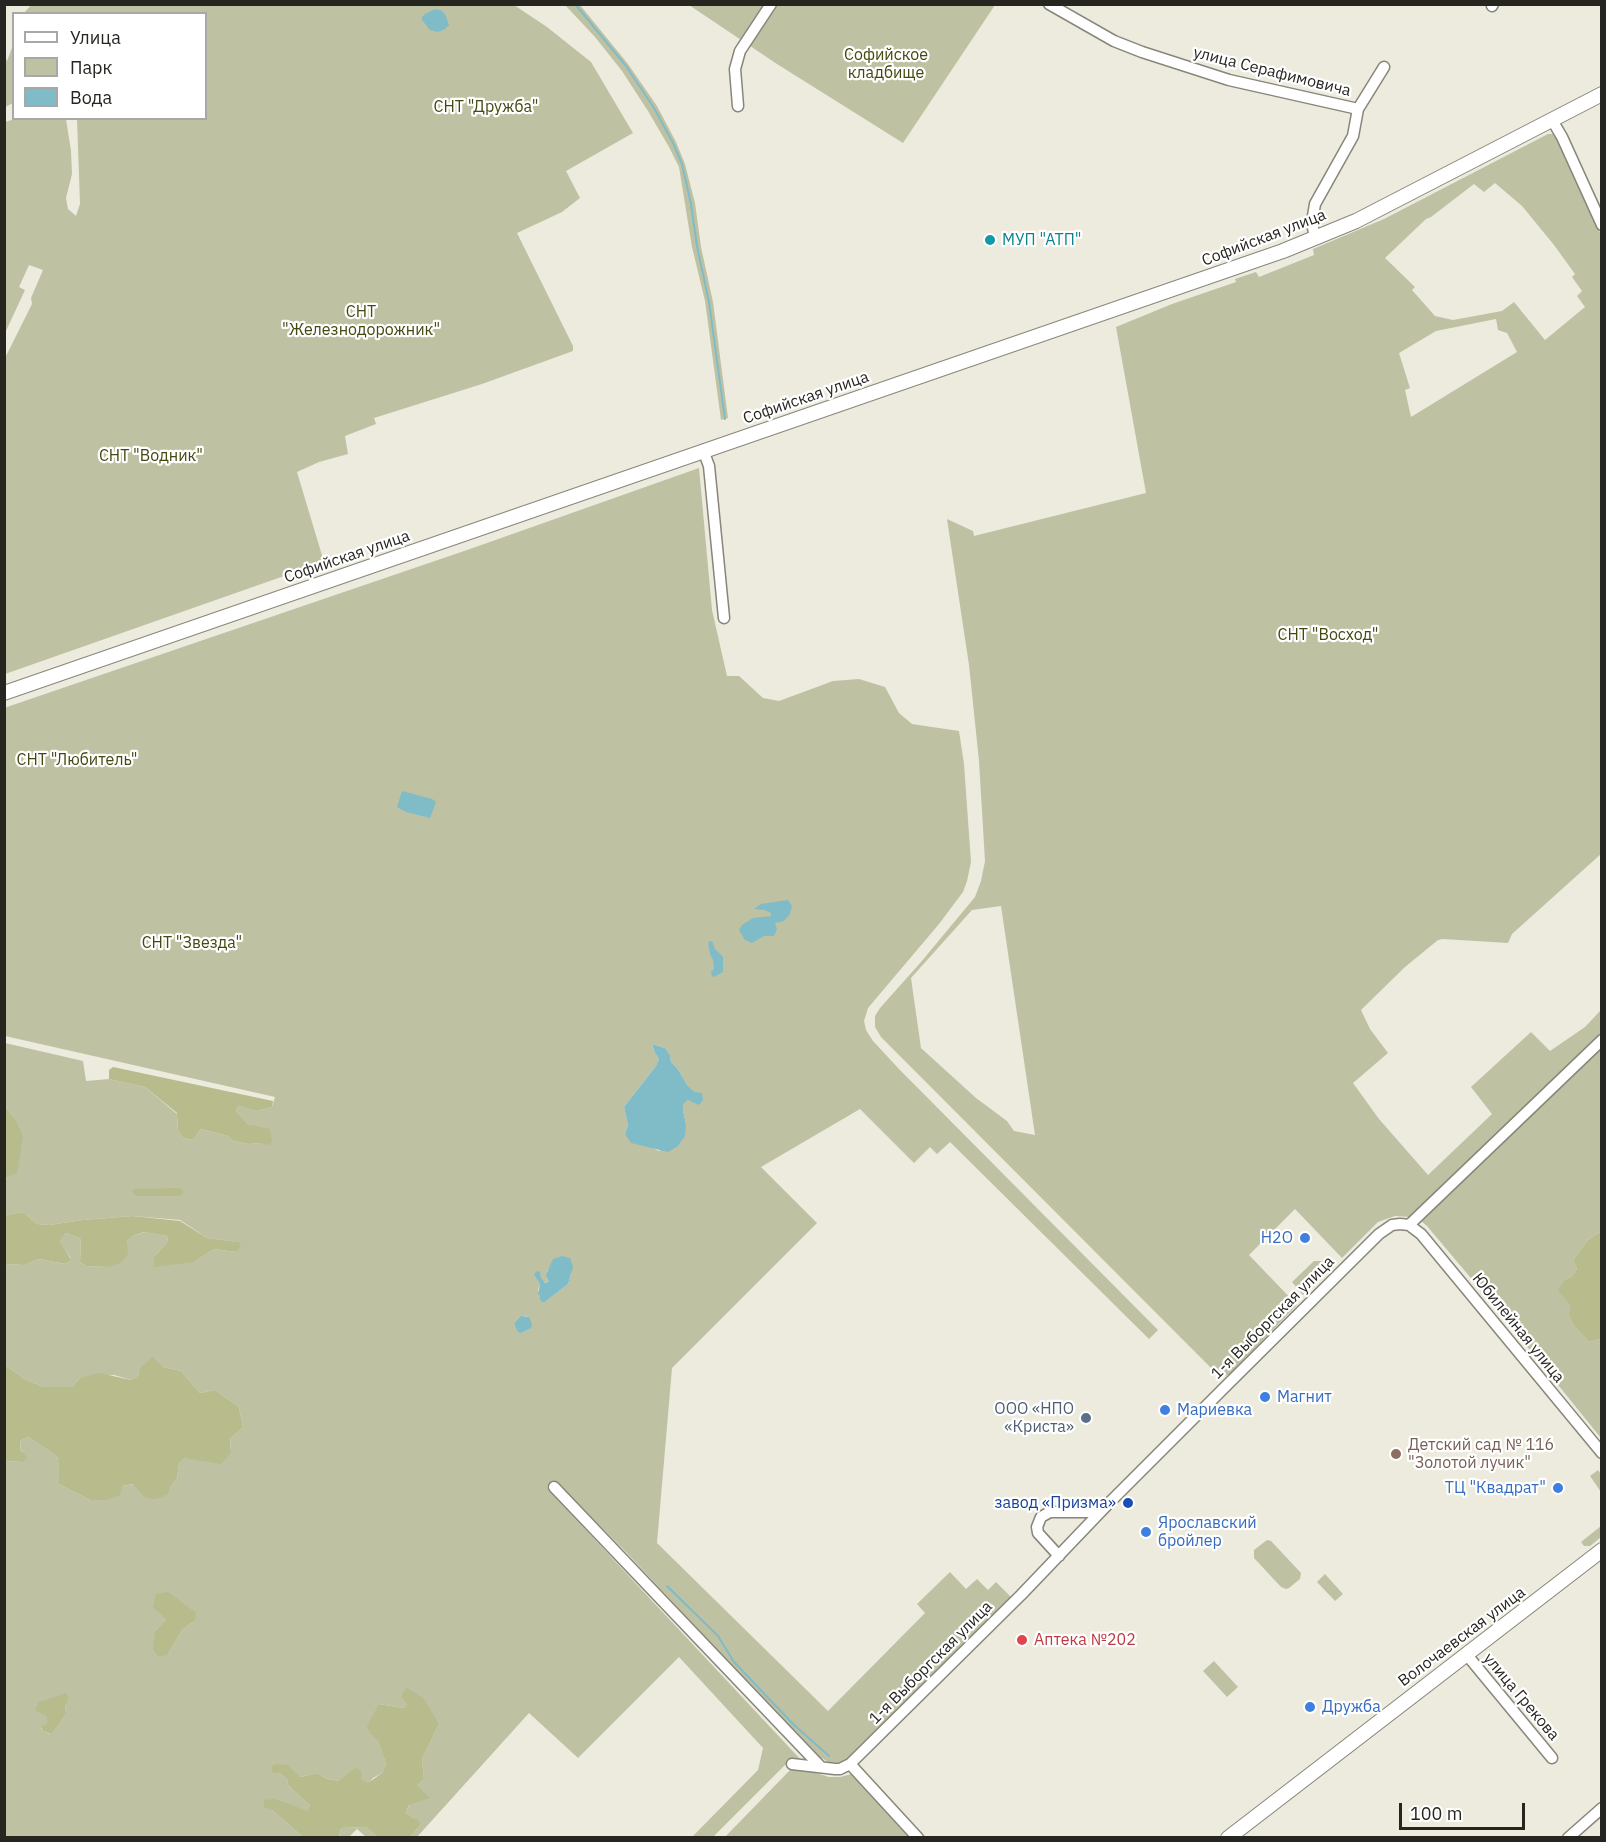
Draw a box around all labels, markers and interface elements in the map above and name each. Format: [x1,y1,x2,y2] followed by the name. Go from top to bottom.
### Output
[12,12,207,120] legend
[70,26,121,49] text: Улица
[1191,43,1353,101] street label: улица Серафимовича
[844,45,928,83] park label: Софийское кладбище
[70,56,112,79] text: Парк
[70,86,112,109] text: Вода
[434,97,538,117] park label: СНТ "Дружба"
[1199,205,1329,271] street label: Софийская улица
[1002,230,1081,250] place label: МУП "АТП"
[983,233,997,247] marker: МУП "АТП"
[282,302,440,340] park label: СНТ "Железнодорожник"
[741,367,871,429] street label: Софийская улица
[99,446,203,466] park label: СНТ "Водник"
[282,526,412,588] street label: Софийская улица
[1278,625,1378,645] park label: СНТ "Восход"
[17,750,137,770] park label: СНТ "Любитель"
[142,933,242,953] park label: СНТ "Звезда"
[1261,1228,1293,1248] place label: H2O
[1298,1231,1312,1245] marker: H2O
[1207,1252,1339,1384] street label: 1-я Выборгская улица
[1468,1269,1568,1387] street label: Юбилейная улица
[1277,1387,1332,1407] place label: Магнит
[1258,1390,1272,1404] marker: Магнит
[994,1399,1074,1437] place label: ООО «НПО «Криста»
[1177,1400,1252,1420] place label: Мариевка
[1158,1403,1172,1417] marker: Мариевка
[1079,1411,1093,1425] marker: ООО «НПО «Криста»
[1408,1435,1554,1473] place label: Детский сад № 116 "Золотой лучик"
[1389,1447,1403,1461] marker: Детский сад № 116 "Золотой лучик"
[1445,1478,1546,1498] place label: ТЦ "Квадрат"
[1551,1481,1565,1495] marker: ТЦ "Квадрат"
[994,1493,1116,1513] place label: завод «Призма»
[1121,1496,1135,1510] marker: завод «Призма»
[1158,1513,1257,1551] place label: Ярославский бройлер
[1139,1525,1153,1539] marker: Ярославский бройлер
[1395,1583,1529,1691] street label: Волочаевская улица
[865,1597,997,1729] street label: 1-я Выборгская улица
[1034,1630,1136,1650] place label: Аптека №202
[1015,1633,1029,1647] marker: Аптека №202
[1479,1649,1563,1745] street label: улица Грекова
[1322,1697,1381,1717] place label: Дружба
[1303,1700,1317,1714] marker: Дружба
[1402,1791,1528,1829] scale bar
[1410,1802,1462,1825] text: 100 m

